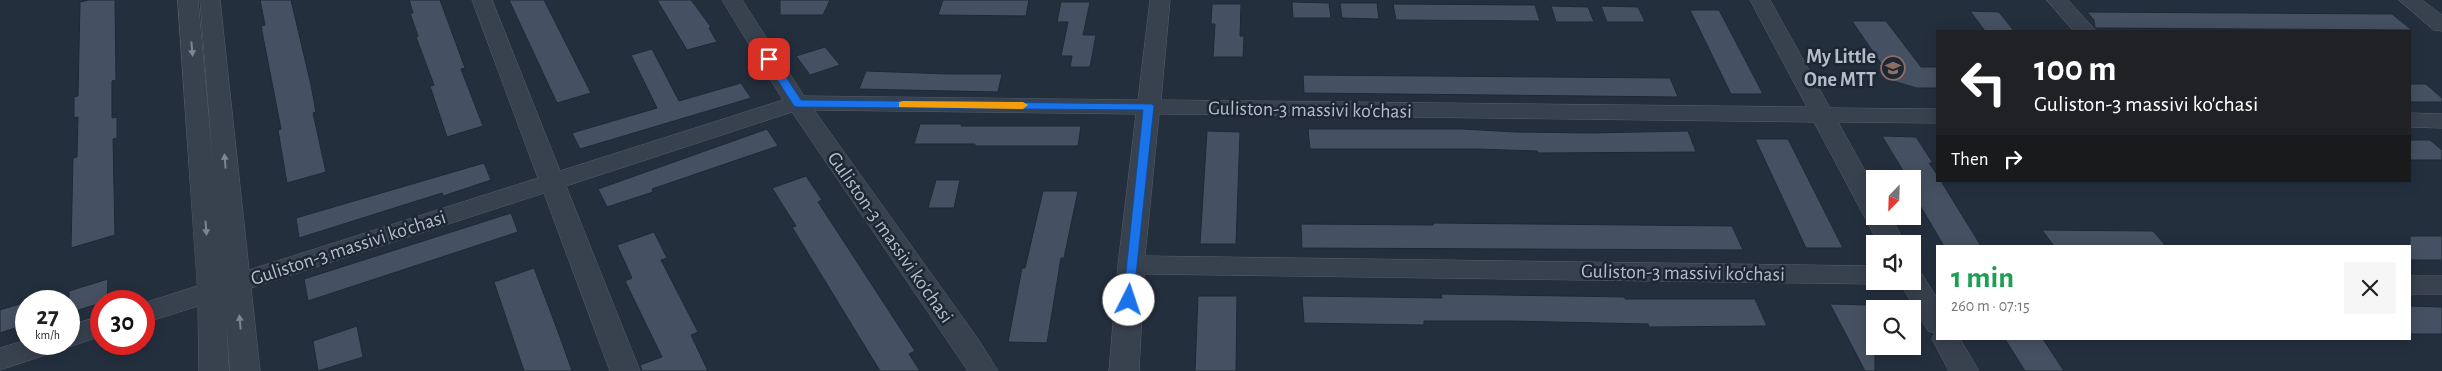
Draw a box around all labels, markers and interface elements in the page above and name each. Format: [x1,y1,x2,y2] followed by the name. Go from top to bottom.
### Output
[748,38,790,80] pin
[188,41,196,57] one-way arrow
[755,45,783,73] icon: arrive
[1804,47,1876,90] place label: My Little One MTT
[1951,50,2016,115] icon: left
[2034,52,2117,87] text: 100 m
[1880,55,1906,81] school or university icon: My Little One MTT
[2034,93,2258,115] text: Guliston-3 massivi ko'chasi
[1208,98,1412,122] street label: Guliston-3 massivi ko'chasi
[1999,145,2027,173] icon: right
[824,148,957,327] street label: Guliston-3 massivi ko'chasi
[1951,150,1989,169] text: Then
[221,152,229,168] one-way arrow
[1866,170,1921,225] north arrow
[1866,170,1921,355] map controls
[248,207,448,289] street label: Guliston-3 massivi ko'chasi
[203,220,211,236] one-way arrow
[1866,235,1921,290] button: sound
[1581,261,1785,285] street label: Guliston-3 massivi ko'chasi
[2344,262,2396,314] button: close
[1951,263,2014,293] text: 1 min
[1102,273,1154,325] position arrow
[90,290,155,355] speed limit sign: 30
[1951,298,2030,314] text: 260 m · 07:15
[1866,300,1921,355] button: search
[36,304,59,329] text: 27
[236,314,244,330] one-way arrow
[35,329,60,341] text: km/h

